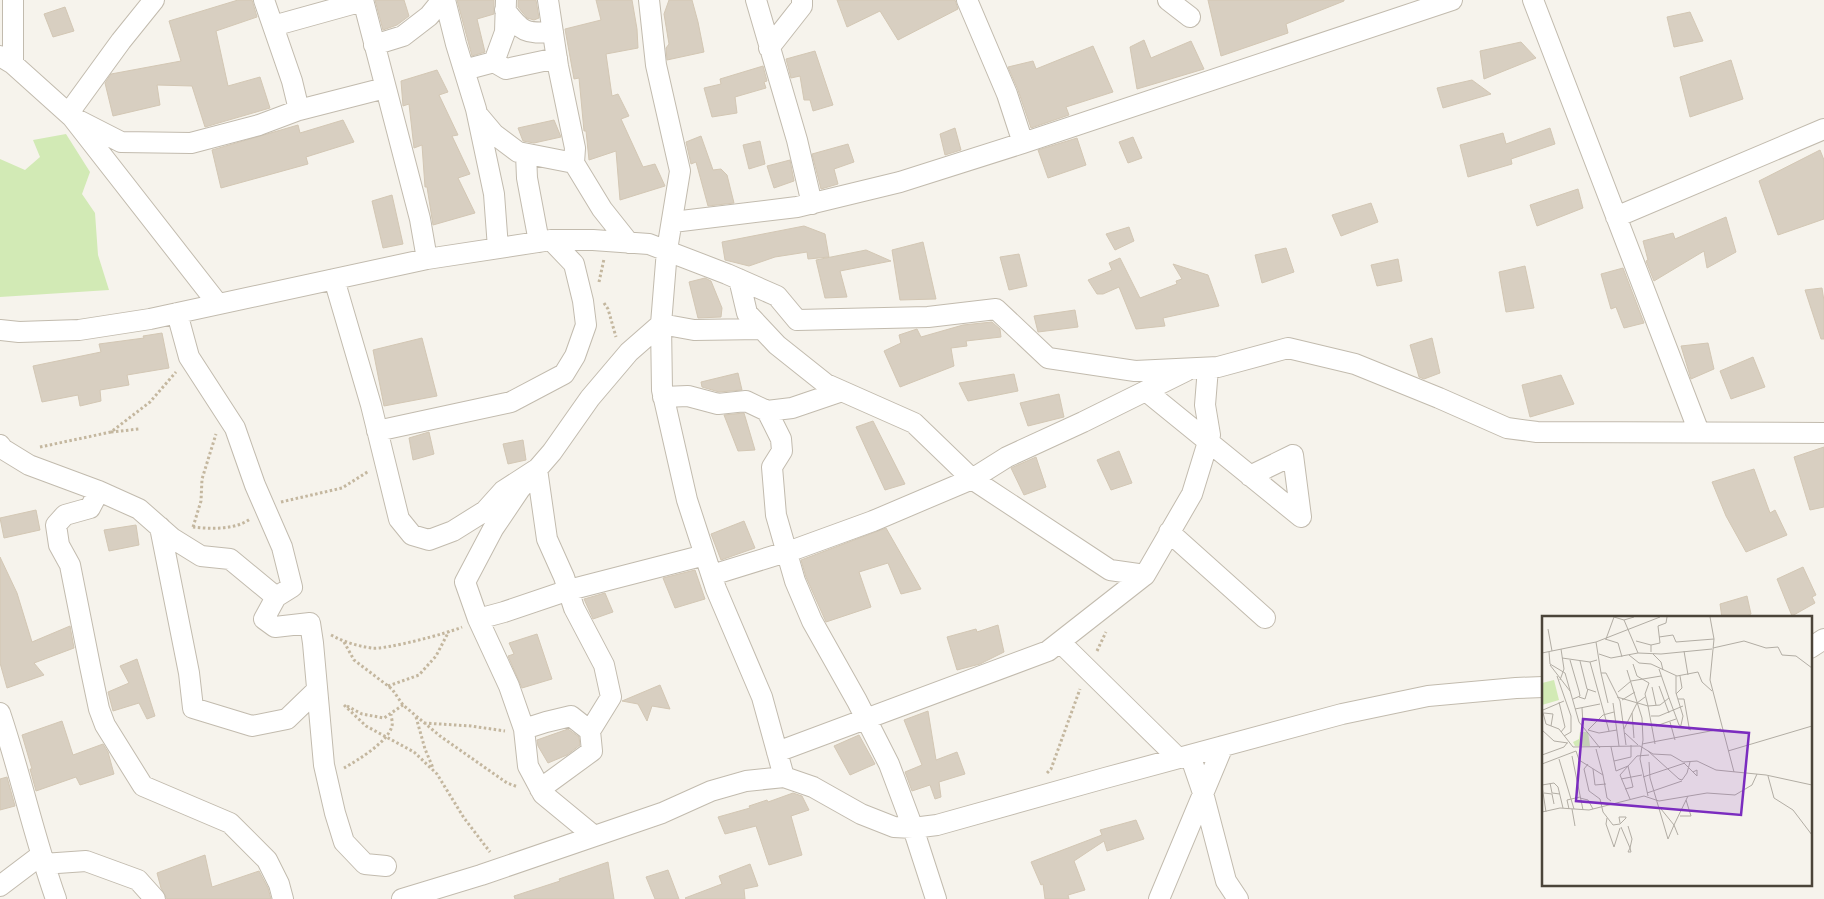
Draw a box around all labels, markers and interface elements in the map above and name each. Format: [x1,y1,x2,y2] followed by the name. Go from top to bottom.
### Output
[1542,616,1812,886] inset map

